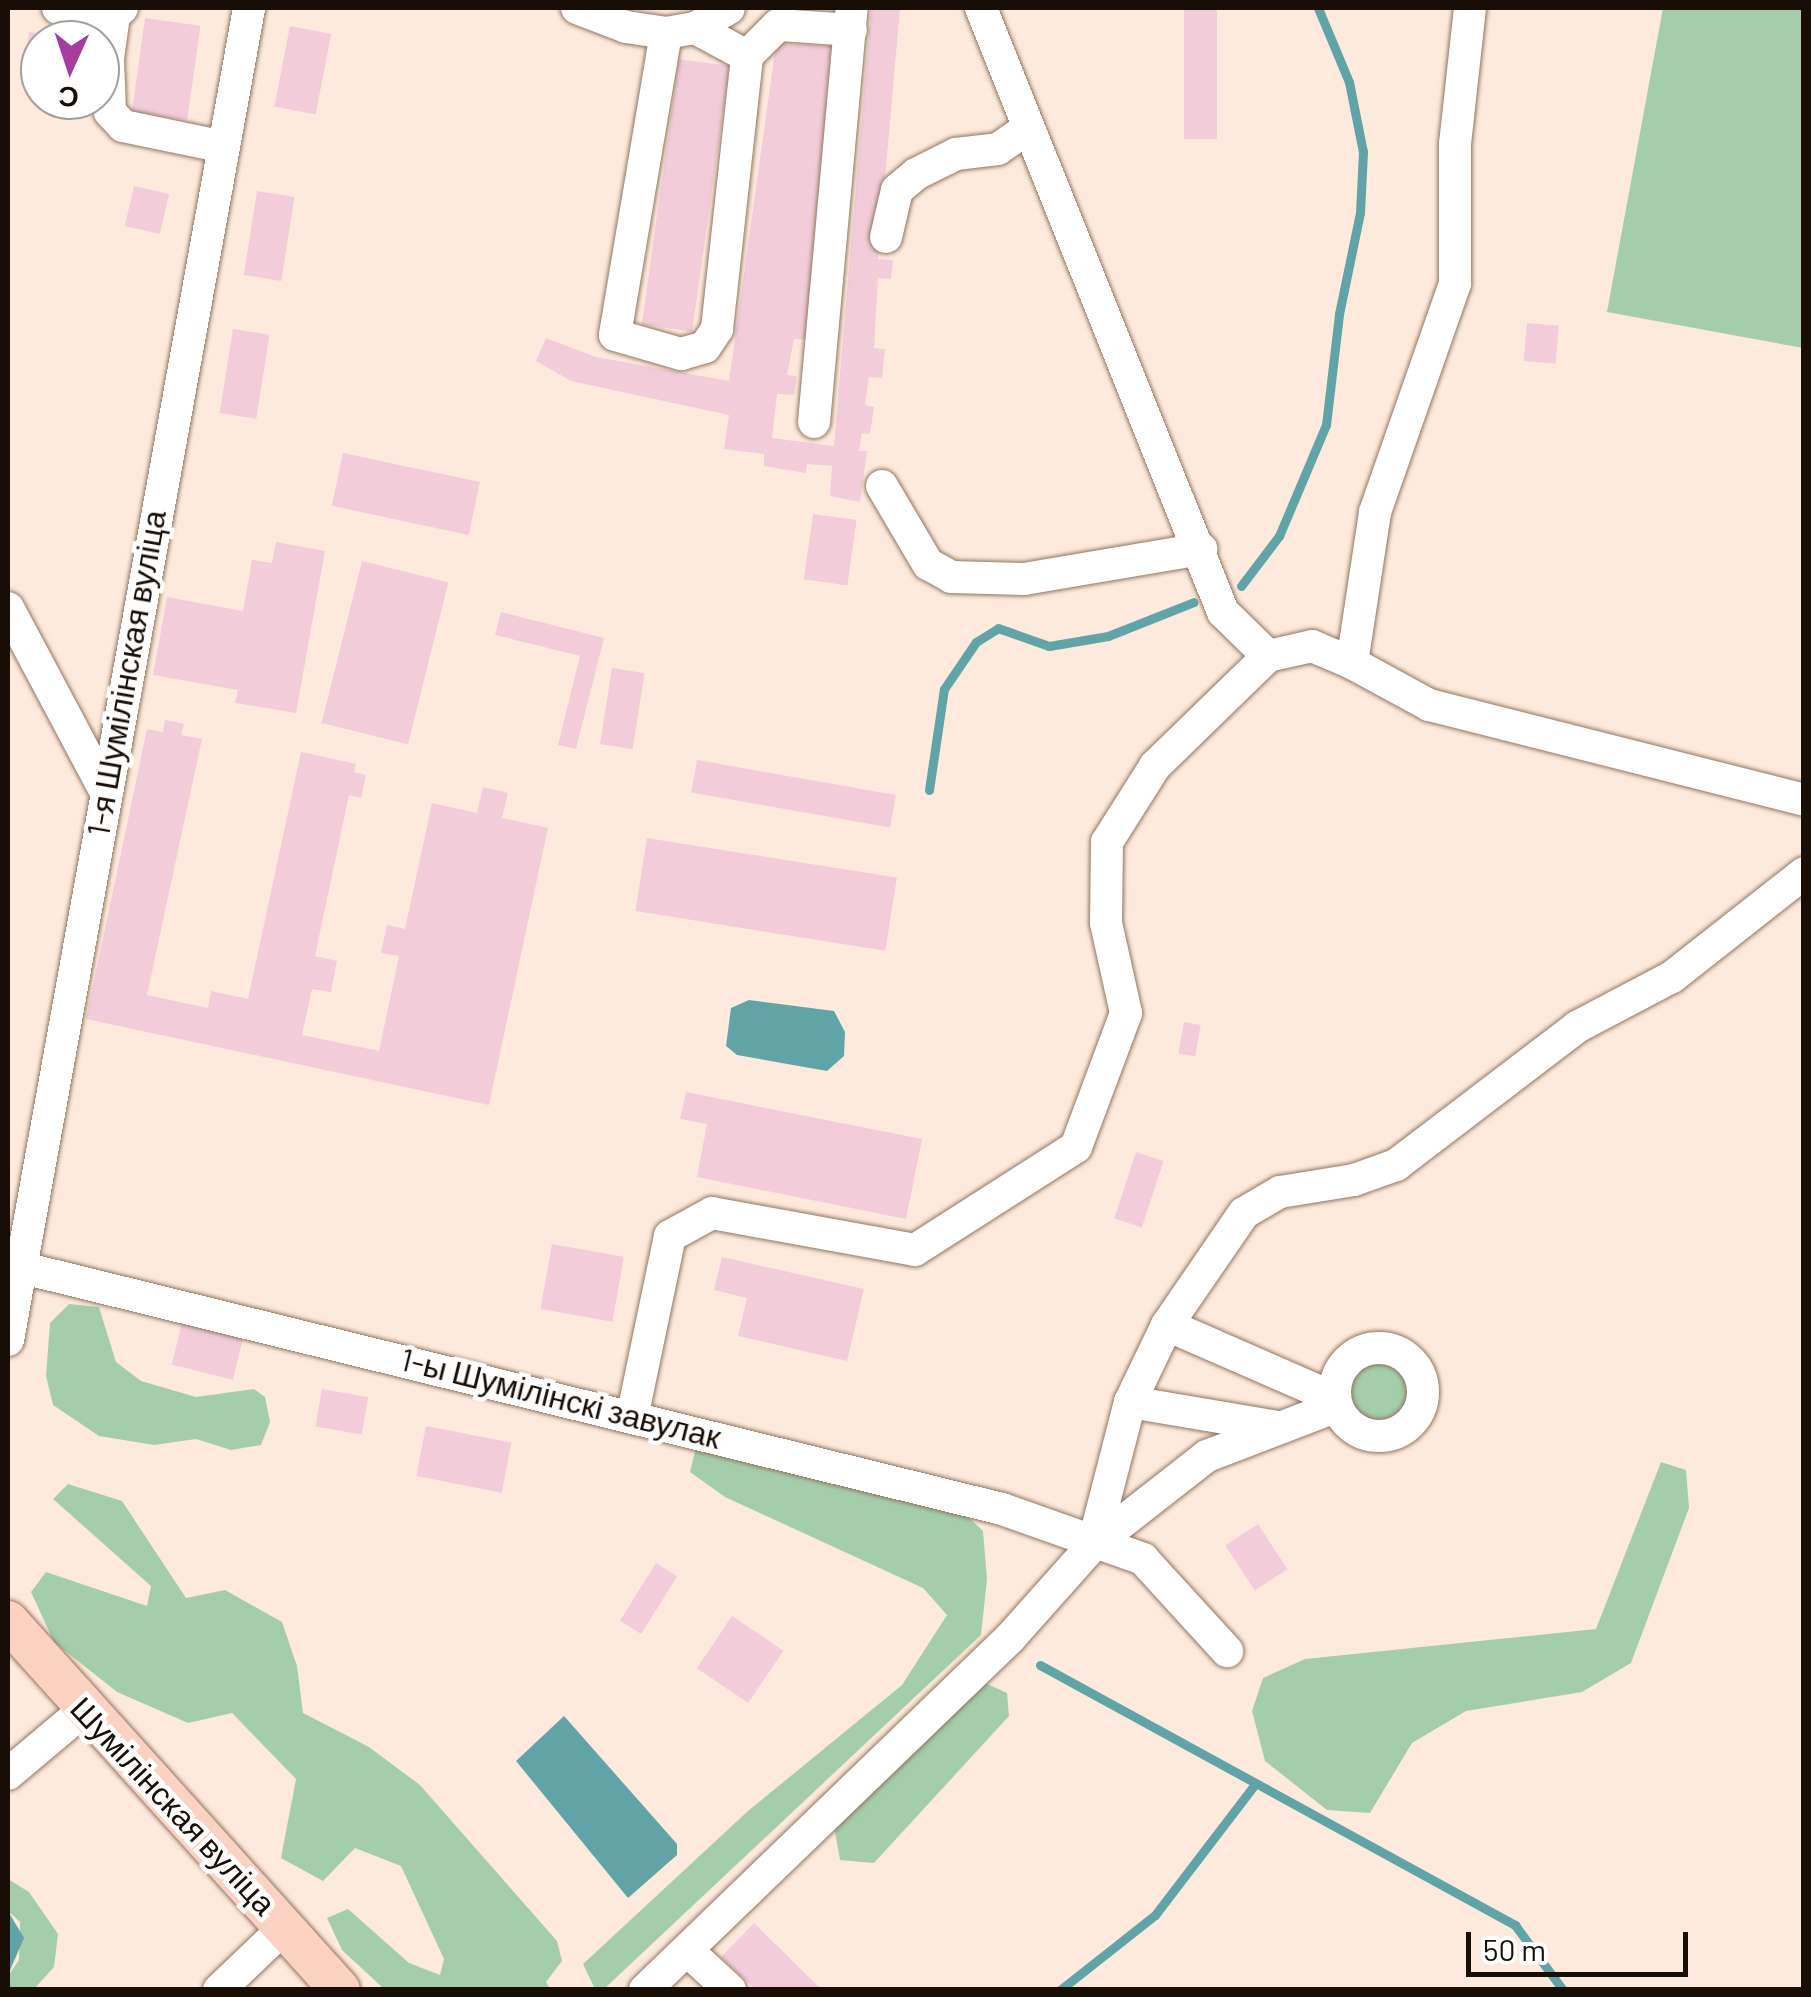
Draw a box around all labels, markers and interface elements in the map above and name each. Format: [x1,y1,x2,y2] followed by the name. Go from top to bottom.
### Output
[20,20,120,120] north arrow
[58,80,80,115] text: С
[77,507,173,839] street label: 1-я Шумілінская вуліца
[397,1339,725,1455] street label: 1-ы Шумілінскі завулак
[63,1688,285,1922] street label: Шумілінская вуліца
[1471,1912,1694,1974] scale bar
[1483,1931,1546,1967] text: 50 m

